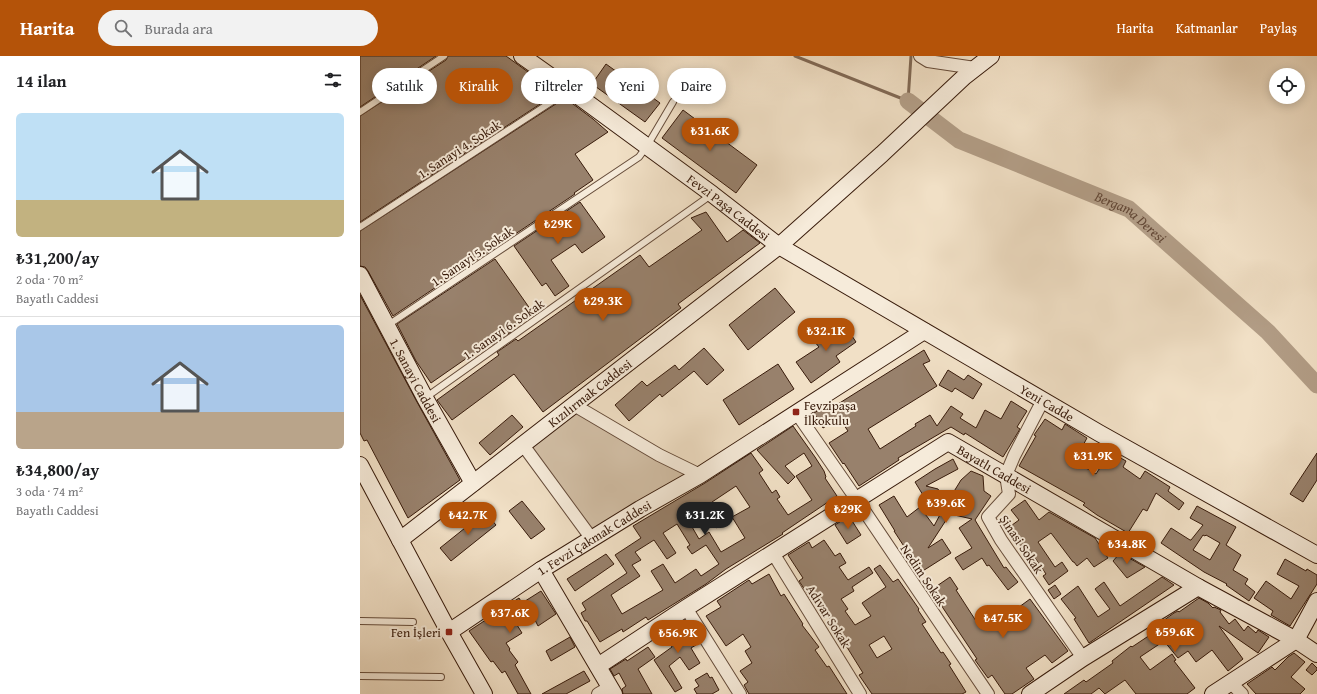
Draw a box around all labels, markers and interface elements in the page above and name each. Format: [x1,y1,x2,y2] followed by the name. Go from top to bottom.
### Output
[98,10,378,46] search box
[20,14,74,42] text: Harita
[112,17,134,39] icon: search
[144,18,213,39] text: Burada ara
[1117,18,1154,38] text: Harita
[1176,18,1238,38] text: Katmanlar
[1260,18,1297,38] text: Paylaş
[16,68,67,93] text: 14 ilan
[372,68,437,104] chip: Satılık
[445,68,513,104] chip: Kiralık
[521,68,597,104] chip: Filtreler
[605,68,659,104] chip: Yeni
[667,68,726,104] chip: Daire
[1269,68,1305,104] map controls
[1269,68,1305,104] button: locate
[322,69,344,91] icon: filters
[414,115,505,183] street label: 1. Sanayi 4. Sokak
[677,118,743,152] pin: ₺31.6K
[691,121,729,140] text: ₺31.6K
[144,139,216,211] icon: home
[683,170,774,246] street label: Fevzi Paşa Caddesi
[1091,186,1171,248] water label: Bergama Deresi
[534,211,582,245] pin: ₺29K
[544,214,572,233] text: ₺29K
[427,222,518,291] street label: 1. Sanayi 5. Sokak
[16,245,99,270] text: ₺31,200/ay
[16,270,83,289] text: 2 oda · 70 m²
[570,288,636,322] pin: ₺29.3K
[16,289,99,308] text: Bayatlı Caddesi
[584,291,622,310] text: ₺29.3K
[459,294,548,365] street label: 1. Sanayi 6. Sokak
[793,318,859,352] pin: ₺32.1K
[807,321,845,340] text: ₺32.1K
[385,335,446,426] street label: 1. Sanayi Caddesi
[144,351,216,423] icon: home
[544,354,636,432] street label: Kızılırmak Caddesi
[1016,380,1078,426] street label: Yeni Cadde
[804,396,857,430] place label: Fevzipaşa İlkokulu
[791,407,801,417] marker: Fevzipaşa İlkokulu
[953,440,1035,498] street label: Bayatlı Caddesi
[1060,443,1126,477] pin: ₺31.9K
[1074,446,1112,465] text: ₺31.9K
[16,457,99,482] text: ₺34,800/ay
[16,482,83,501] text: 3 oda · 74 m²
[913,490,979,524] pin: ₺39.6K
[927,493,965,512] text: ₺39.6K
[533,495,655,580] street label: 1. Fevzi Çakmak Caddesi
[824,496,872,530] pin: ₺29K
[834,499,862,518] text: ₺29K
[16,501,99,520] text: Bayatlı Caddesi
[435,502,501,536] pin: ₺42.7K
[672,502,738,536] pin: ₺31.2K
[449,505,487,524] text: ₺42.7K
[686,505,724,524] text: ₺31.2K
[995,511,1049,578] street label: Şinasi Sokak
[1094,531,1160,565] pin: ₺34.8K
[1108,534,1146,553] text: ₺34.8K
[896,541,952,610] street label: Nedim Sokak
[802,581,856,652] street label: Adıvar Sokak
[477,600,543,634] pin: ₺37.6K
[491,603,529,622] text: ₺37.6K
[970,605,1036,639] pin: ₺47.5K
[984,608,1022,627] text: ₺47.5K
[1142,619,1208,653] pin: ₺59.6K
[645,620,711,654] pin: ₺56.9K
[1156,622,1194,641] text: ₺59.6K
[391,623,441,642] place label: Fen İşleri
[659,623,697,642] text: ₺56.9K
[444,627,454,637] marker: Fen İşleri

